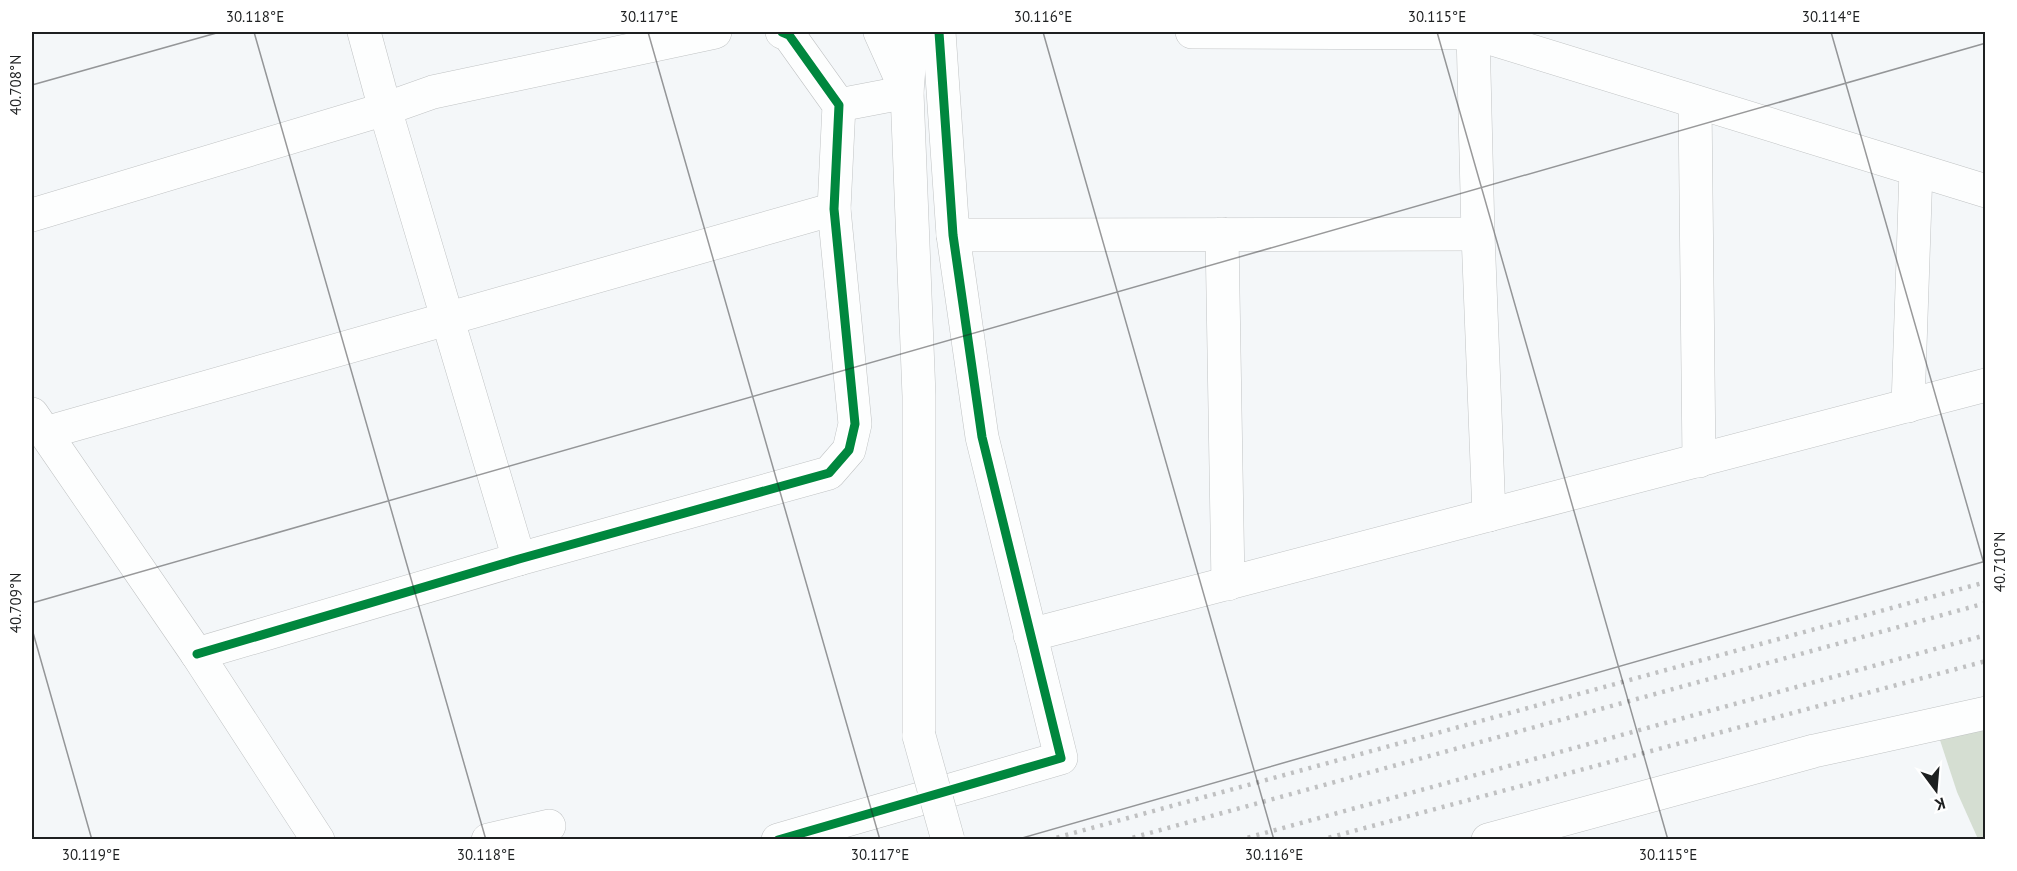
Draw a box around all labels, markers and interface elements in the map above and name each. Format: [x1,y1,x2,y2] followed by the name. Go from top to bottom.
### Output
[226,7,284,26] text: 30.118°E
[620,7,678,26] text: 30.117°E
[1014,7,1072,26] text: 30.116°E
[1408,7,1466,26] text: 30.115°E
[1802,7,1860,26] text: 30.114°E
[6,55,25,115] text: 40.708°N
[1990,532,2009,592] text: 40.710°N
[6,573,25,633] text: 40.709°N
[1906,760,1966,820] north arrow
[1933,793,1948,815] text: K
[62,845,120,864] text: 30.119°E
[457,845,515,864] text: 30.118°E
[851,845,909,864] text: 30.117°E
[1245,845,1303,864] text: 30.116°E
[1639,845,1697,864] text: 30.115°E

